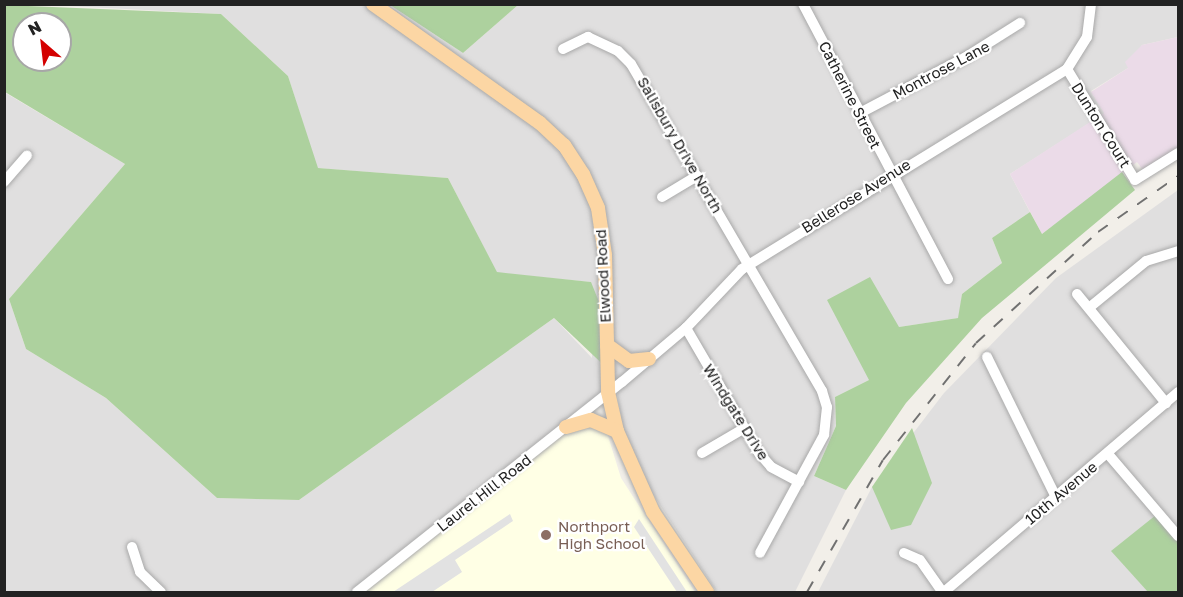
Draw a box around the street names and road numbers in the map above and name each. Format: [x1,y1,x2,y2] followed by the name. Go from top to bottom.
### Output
[889,37,993,103] street label: Montrose Lane
[815,38,885,152] street label: Catherine Street
[634,74,726,216] street label: Salisbury Drive North
[1068,79,1134,171] street label: Dunton Court
[798,155,914,237] street label: Bellerose Avenue
[592,229,614,323] street label: Elwood Road
[699,361,773,463] street label: Windgate Drive
[433,451,535,535] street label: Laurel Hill Road
[1021,458,1101,528] street label: 10th Avenue

